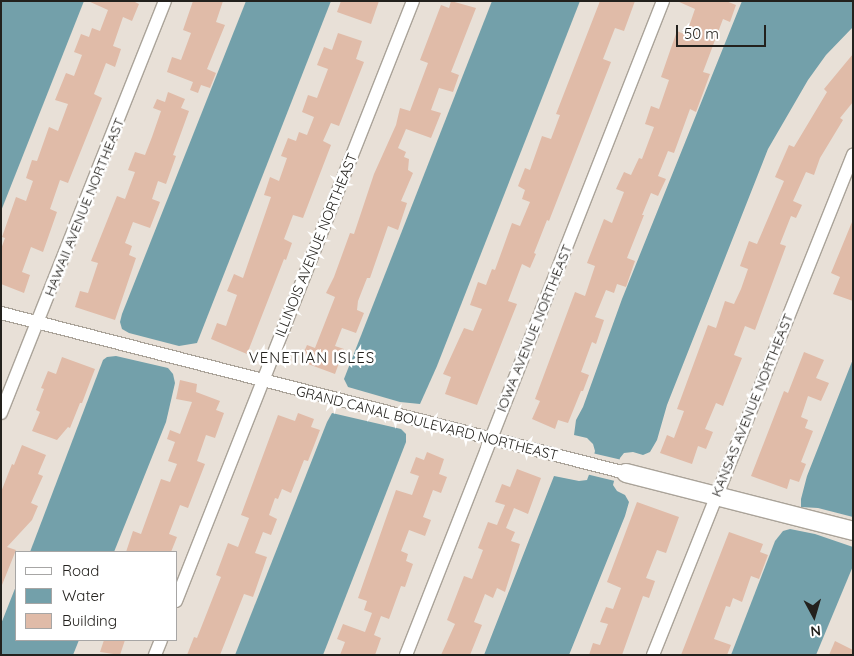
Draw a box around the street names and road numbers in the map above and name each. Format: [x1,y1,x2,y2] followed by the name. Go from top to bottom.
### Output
[40,115,128,299] street label: HAWAII AVENUE NORTHEAST
[271,151,361,339] street label: ILLINOIS AVENUE NORTHEAST
[493,242,575,414] street label: IOWA AVENUE NORTHEAST
[707,311,797,499] street label: KANSAS AVENUE NORTHEAST
[294,382,560,464] street label: GRAND CANAL BOULEVARD NORTHEAST

